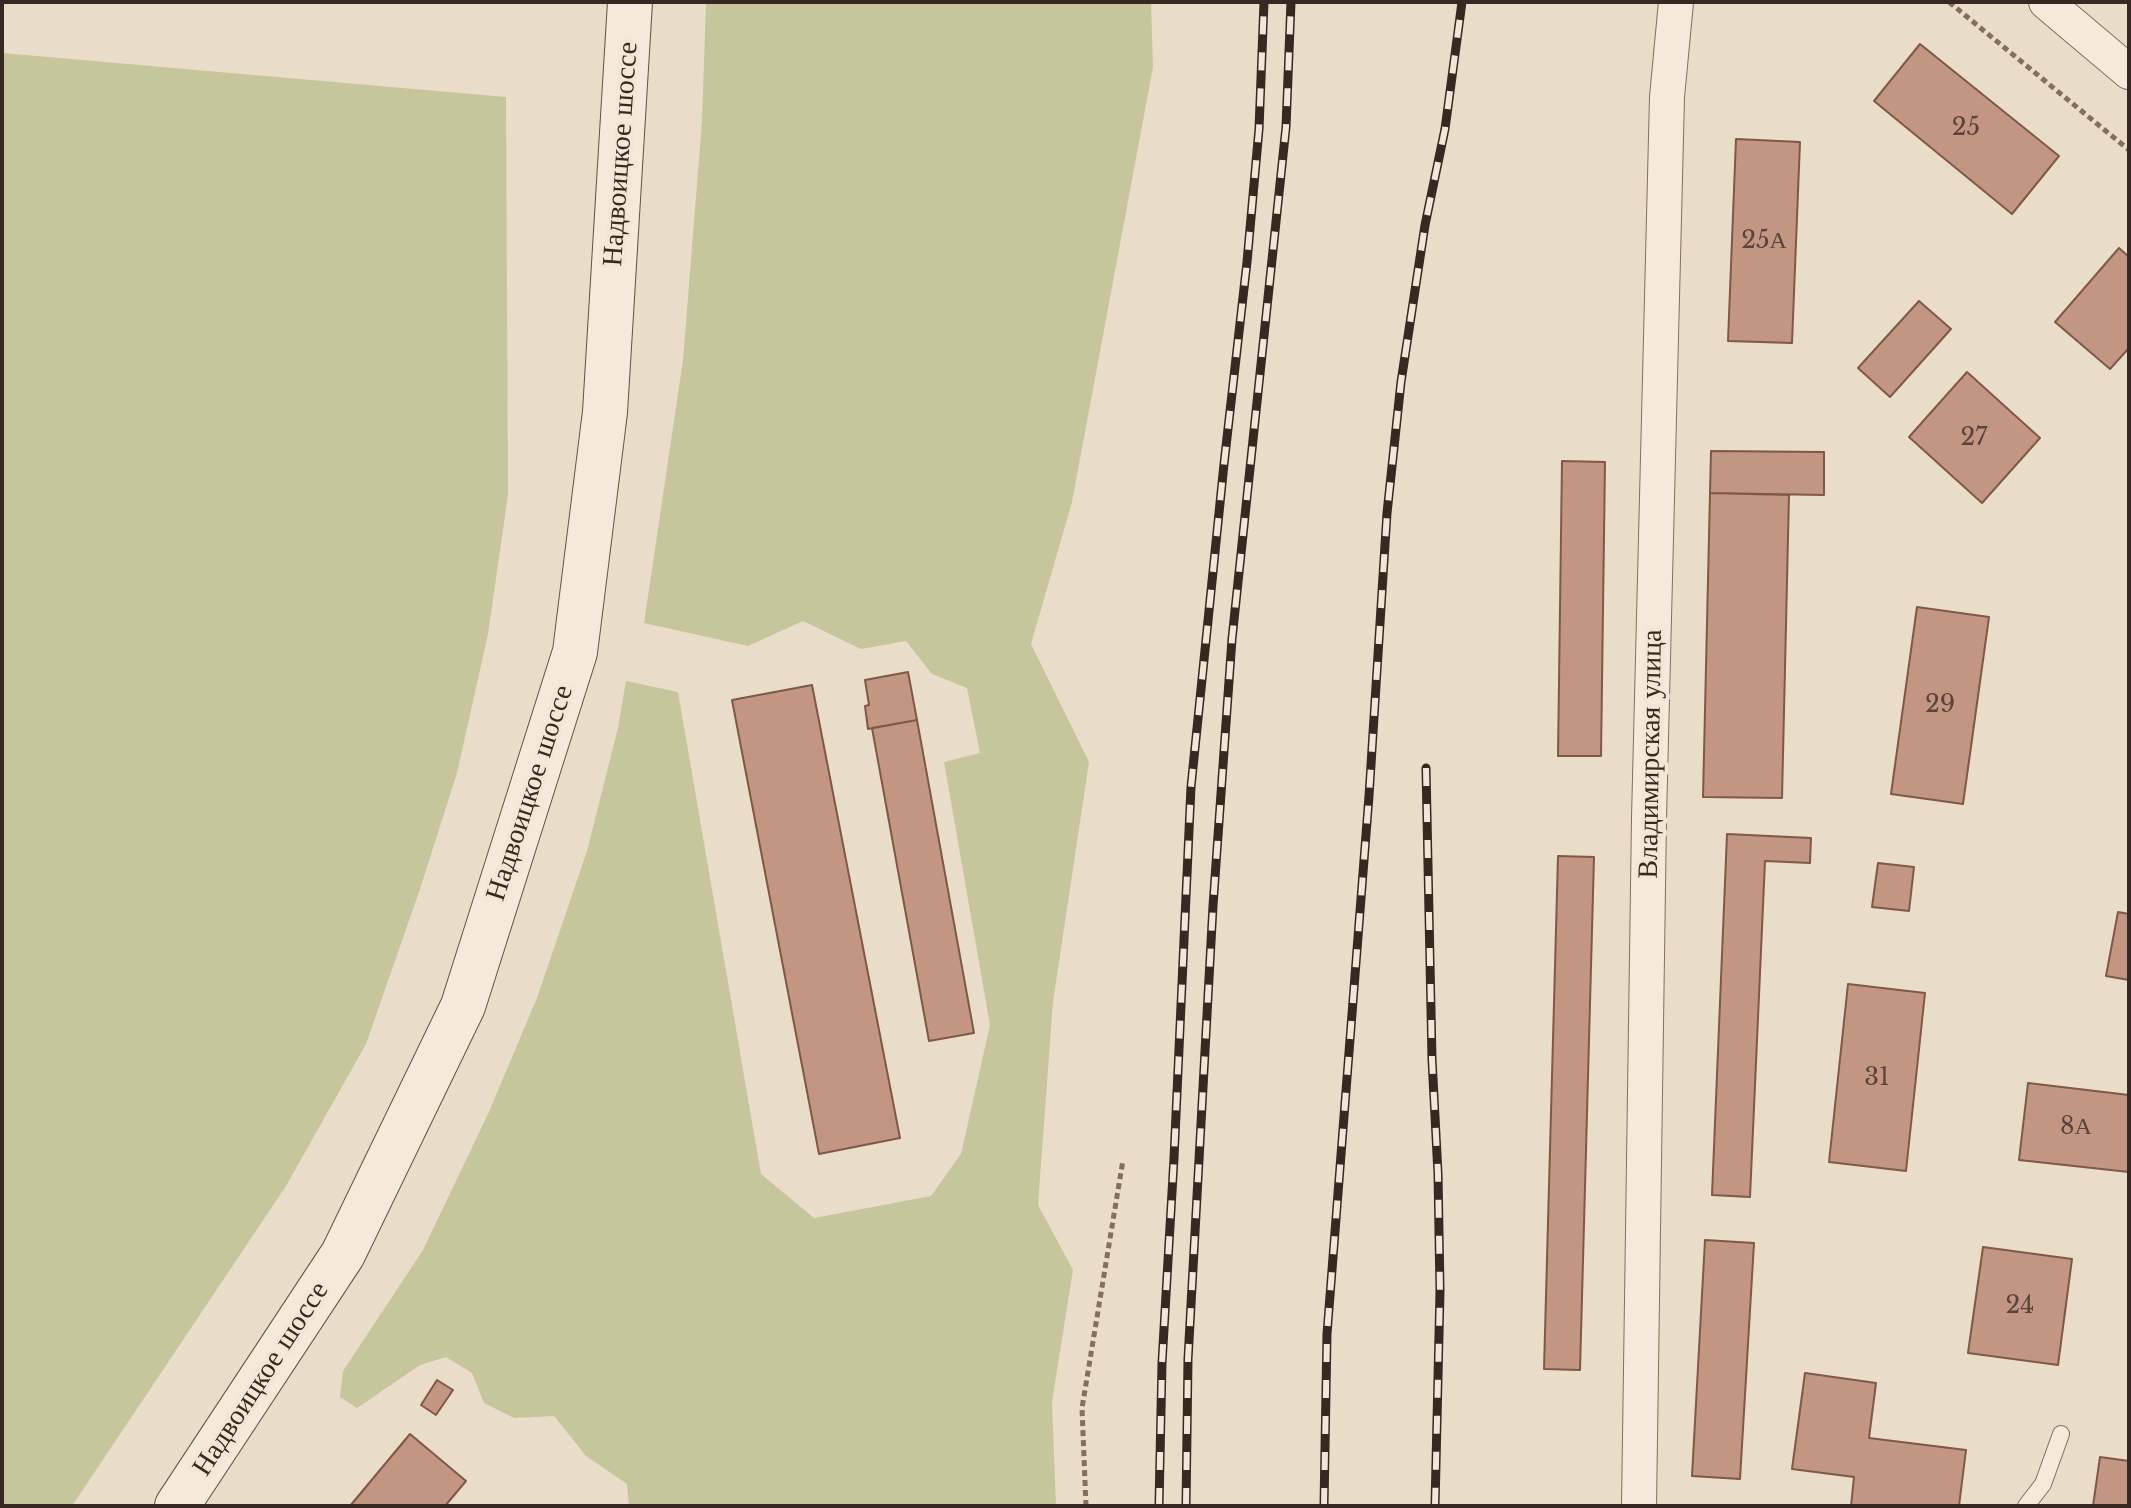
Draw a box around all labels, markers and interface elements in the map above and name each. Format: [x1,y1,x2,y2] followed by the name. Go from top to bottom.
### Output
[596,41,646,267] street label: Надвоицкое шоссе
[1952,114,1980,142] house number: 25
[1741,227,1787,255] house number: 25А
[1961,424,1987,452] house number: 27
[1632,629,1670,879] street label: Владимирская улица
[479,681,581,905] street label: Надвоицкое шоссе
[1925,691,1955,719] house number: 29
[1864,1064,1890,1092] house number: 31
[2060,1113,2092,1141] house number: 8А
[186,1276,336,1482] street label: Надвоицкое шоссе
[2006,1292,2034,1320] house number: 24

